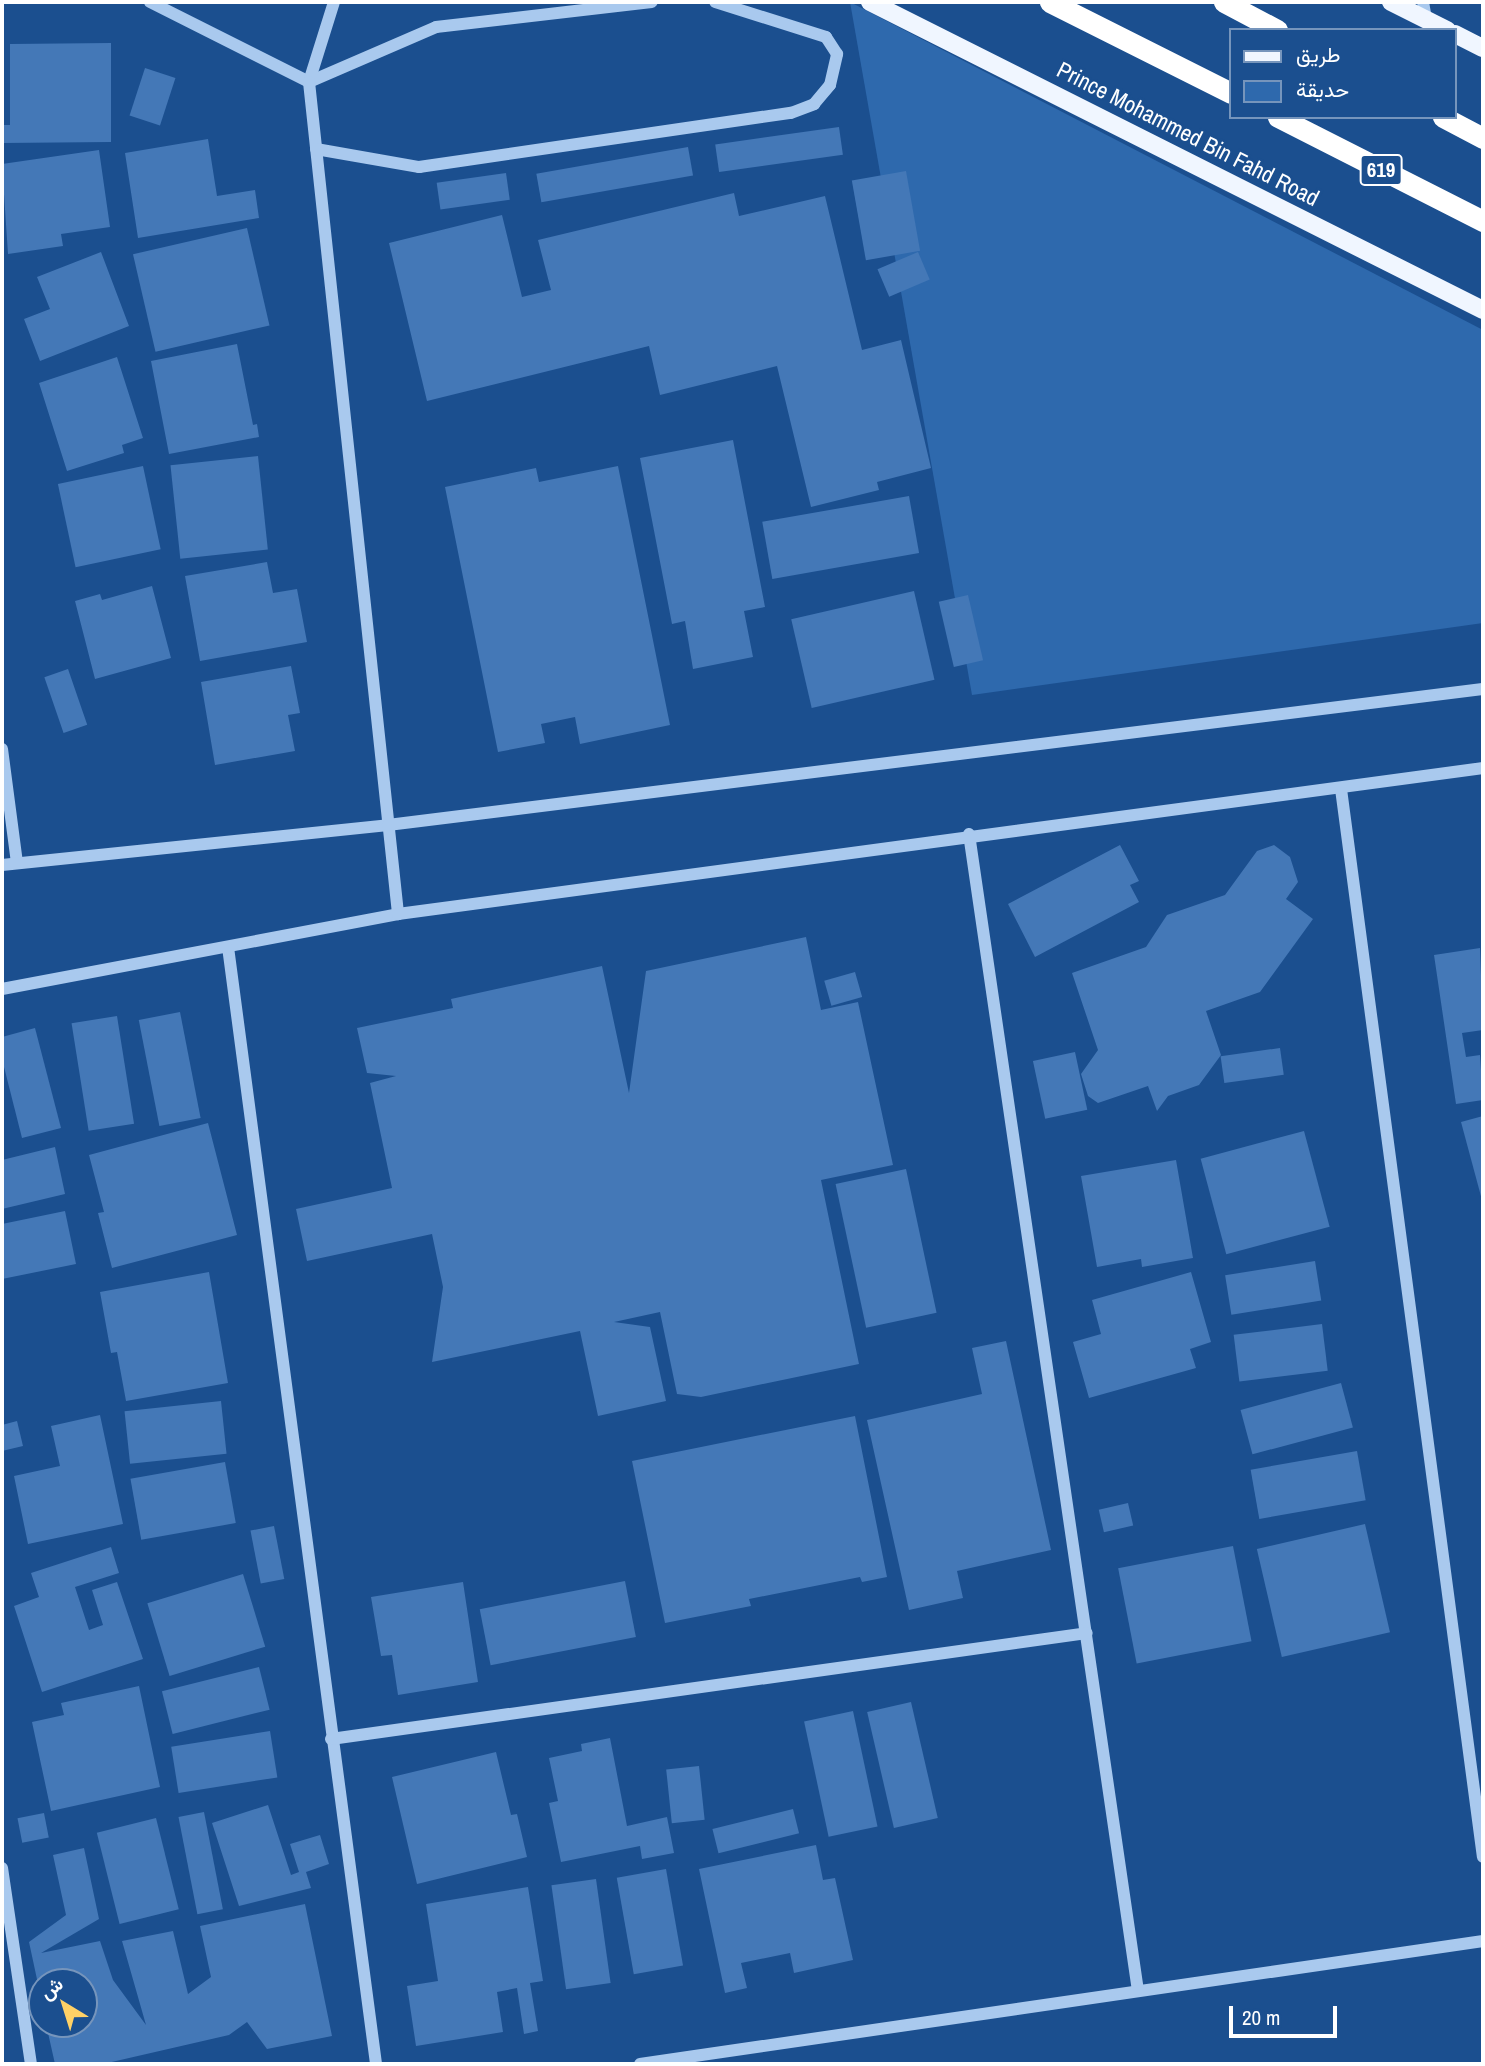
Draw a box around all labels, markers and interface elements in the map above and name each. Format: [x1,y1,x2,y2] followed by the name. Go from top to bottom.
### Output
[1230,28,1457,119] legend
[1296,40,1341,69] text: طريق
[1052,56,1324,212] street label: Prince Mohammed Bin Fahd Road
[1296,75,1349,104] text: حديقة
[1358,152,1404,188] road number: 619
[28,1968,98,2038] north arrow
[34,1971,68,2005] text: ش
[1233,1993,1342,2037] scale bar
[1242,2003,1280,2032] text: 20 m

